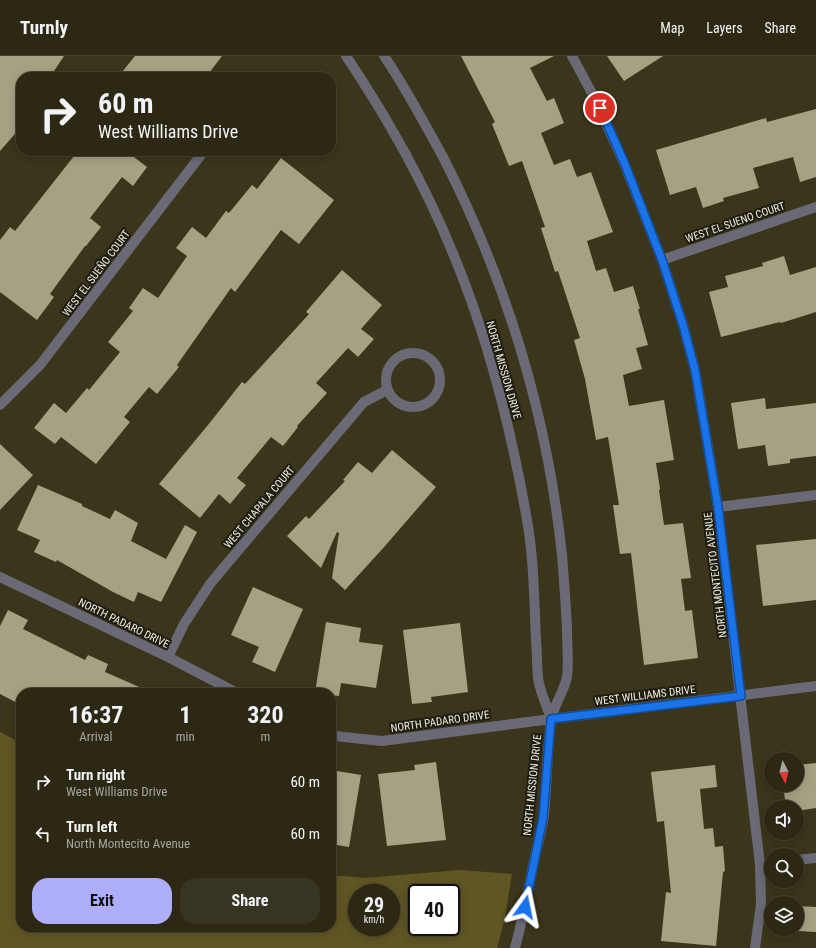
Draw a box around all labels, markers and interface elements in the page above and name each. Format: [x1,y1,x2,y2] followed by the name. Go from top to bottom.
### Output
[20,16,68,39] text: Turnly
[660,20,684,36] text: Map
[706,20,743,36] text: Layers
[765,20,796,36] text: Share
[98,87,154,120] text: 60 m
[32,88,84,140] icon: right
[583,91,617,125] pin
[589,97,611,119] icon: arrive
[98,121,238,142] text: West Williams Drive
[684,199,787,246] street label: WEST EL SUENO COURT
[60,228,133,319] street label: WEST EL SUEÑO COURT
[483,320,524,421] street label: NORTH MISSION DRIVE
[221,463,298,551] street label: WEST CHAPALA COURT
[701,511,730,638] street label: NORTH MONTECITO AVENUE
[76,596,172,651] street label: NORTH PADARO DRIVE
[594,683,697,708] street label: WEST WILLIAMS DRIVE
[68,701,123,729] text: 16:37
[179,701,191,729] text: 1
[247,701,284,729] text: 320
[390,708,491,735] street label: NORTH PADARO DRIVE
[79,729,112,744] text: Arrival
[176,729,195,744] text: min
[261,729,270,744] text: m
[521,733,544,836] street label: NORTH MISSION DRIVE
[764,752,804,792] north arrow
[764,752,804,936] map controls
[66,766,125,784] text: Turn right
[32,771,54,793] icon: right
[290,773,320,791] text: 60 m
[66,784,167,799] text: West Williams Drive
[764,800,804,840] button: sound
[66,818,117,836] text: Turn left
[32,823,54,845] icon: left
[290,825,320,843] text: 60 m
[66,836,190,851] text: North Montecito Avenue
[764,848,804,888] button: search
[32,878,172,924] button: Exit
[180,878,320,924] button: Share
[408,884,460,936] speed limit sign: 40
[504,886,546,928] position arrow
[364,893,384,917] text: 29
[764,896,804,936] button: layers
[364,914,384,925] text: km/h

